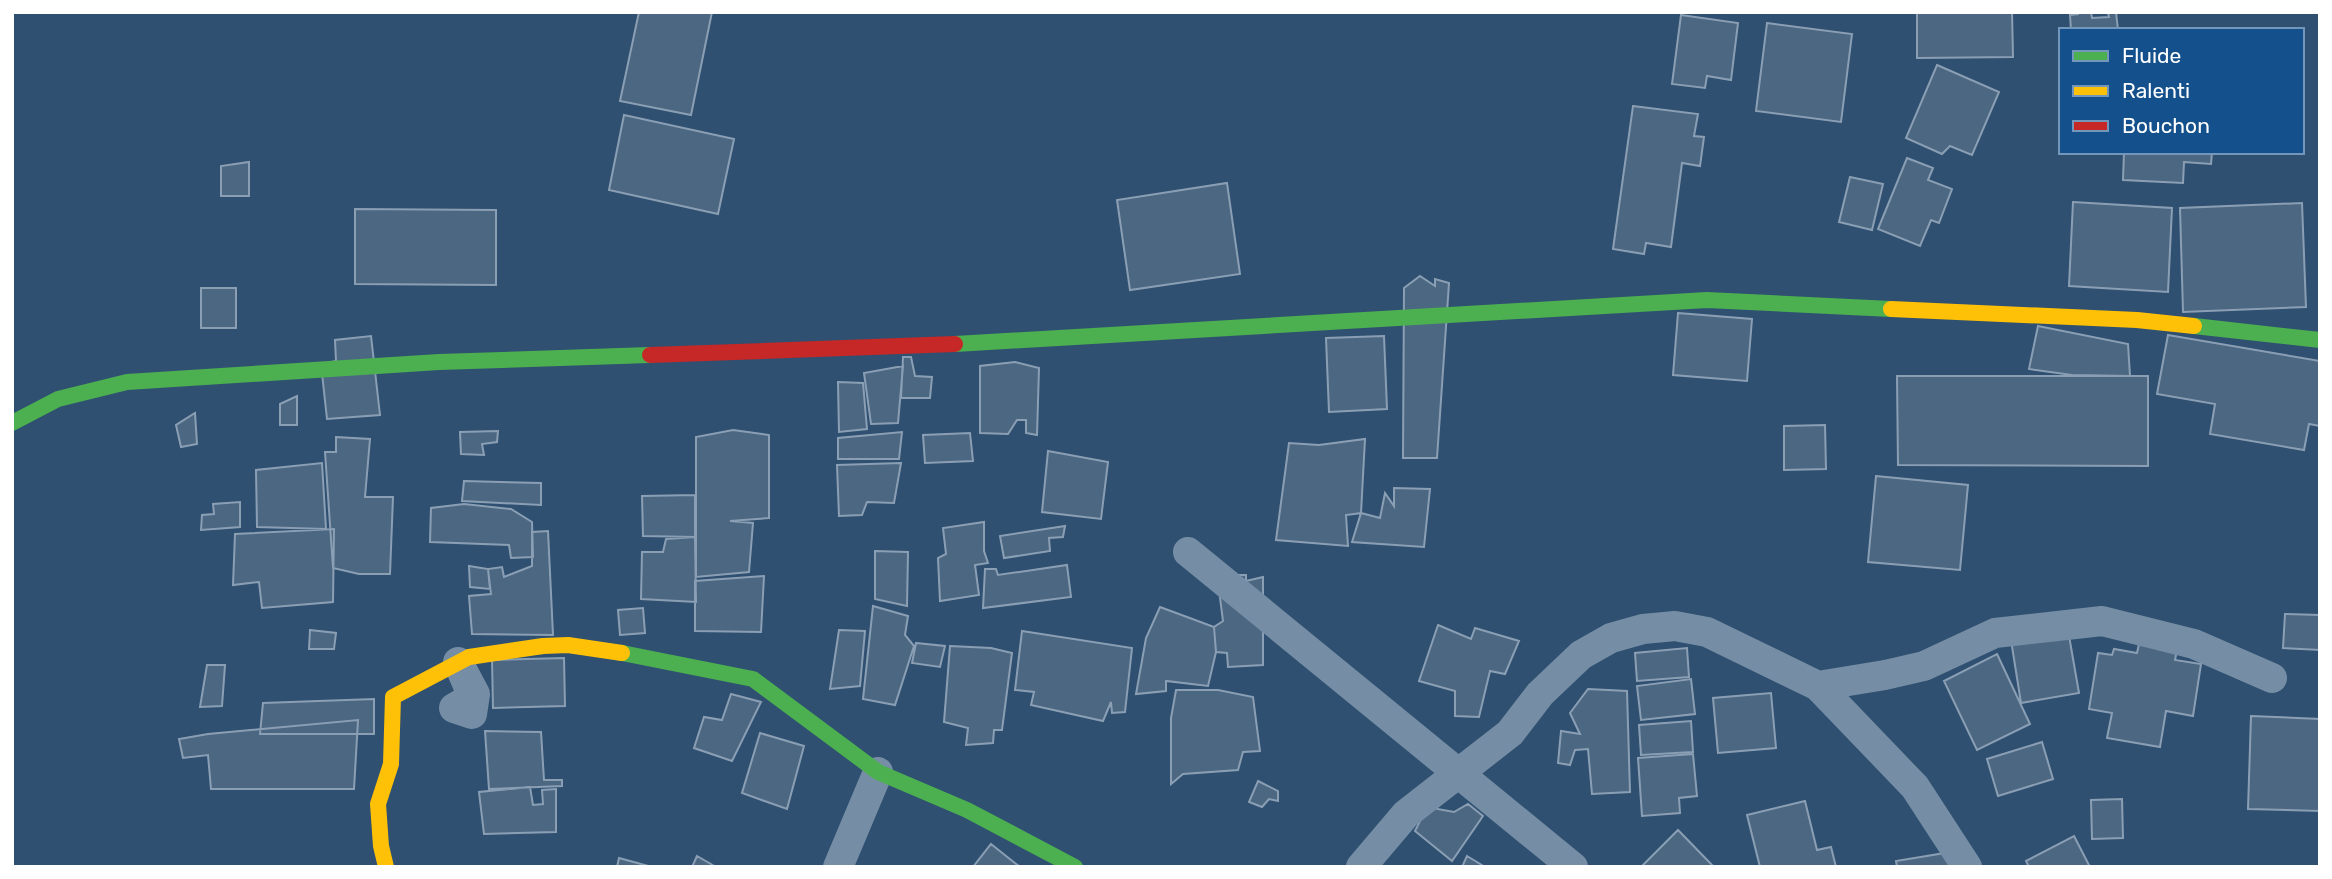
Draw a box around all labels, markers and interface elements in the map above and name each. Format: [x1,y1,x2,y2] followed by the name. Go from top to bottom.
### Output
[2059,28,2304,154] legend
[2122,43,2181,68] text: Fluide
[2122,78,2190,103] text: Ralenti
[2122,113,2210,138] text: Bouchon

